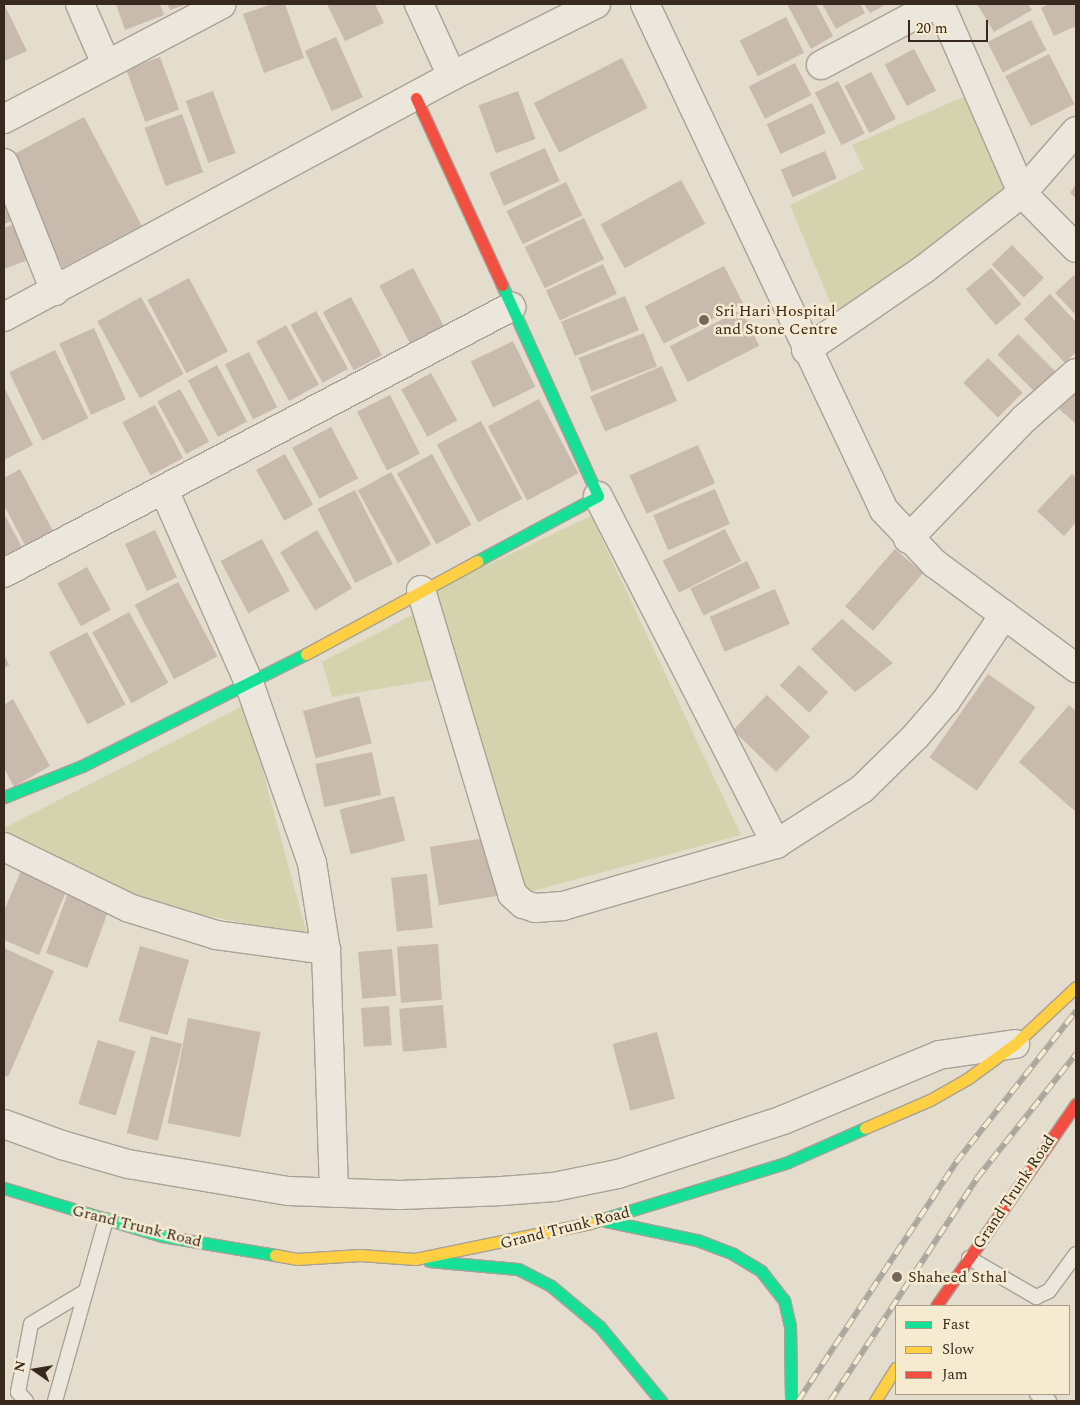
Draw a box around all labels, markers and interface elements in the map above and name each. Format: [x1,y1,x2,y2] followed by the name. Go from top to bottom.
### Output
[910,10,990,42] scale bar
[916,17,948,40] text: 20 m
[715,301,838,339] place label: Sri Hari Hospital and Stone Centre
[697,313,711,327] marker: Sri Hari Hospital and Stone Centre
[969,1132,1059,1252] street label: Grand Trunk Road
[70,1201,204,1251] street label: Grand Trunk Road
[498,1203,632,1253] street label: Grand Trunk Road
[908,1267,1007,1287] place label: Shaheed Sthal
[890,1270,904,1284] marker: Shaheed Sthal
[895,1305,1070,1395] legend
[942,1313,970,1336] text: Fast
[942,1338,974,1361] text: Slow
[10,1345,60,1395] north arrow
[8,1359,31,1374] text: N
[942,1363,968,1386] text: Jam

